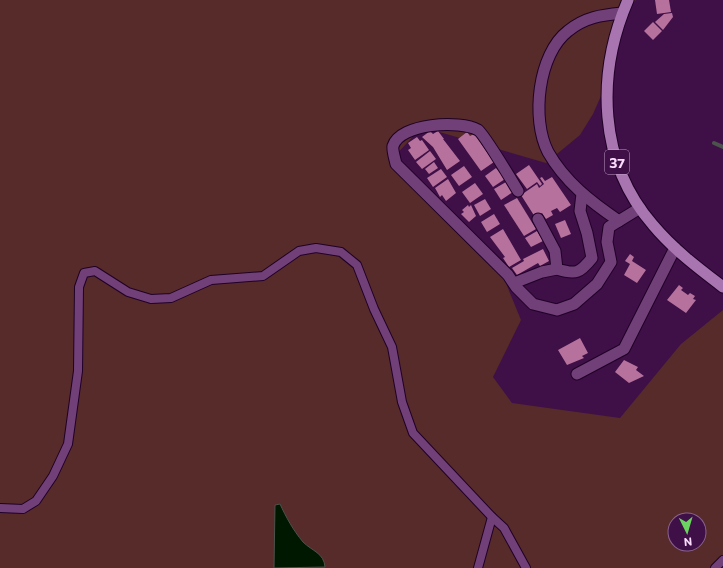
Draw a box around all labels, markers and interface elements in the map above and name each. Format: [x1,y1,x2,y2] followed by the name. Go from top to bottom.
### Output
[605,150,629,174] road number: 37
[667,512,707,552] north arrow
[683,536,693,549] text: N

